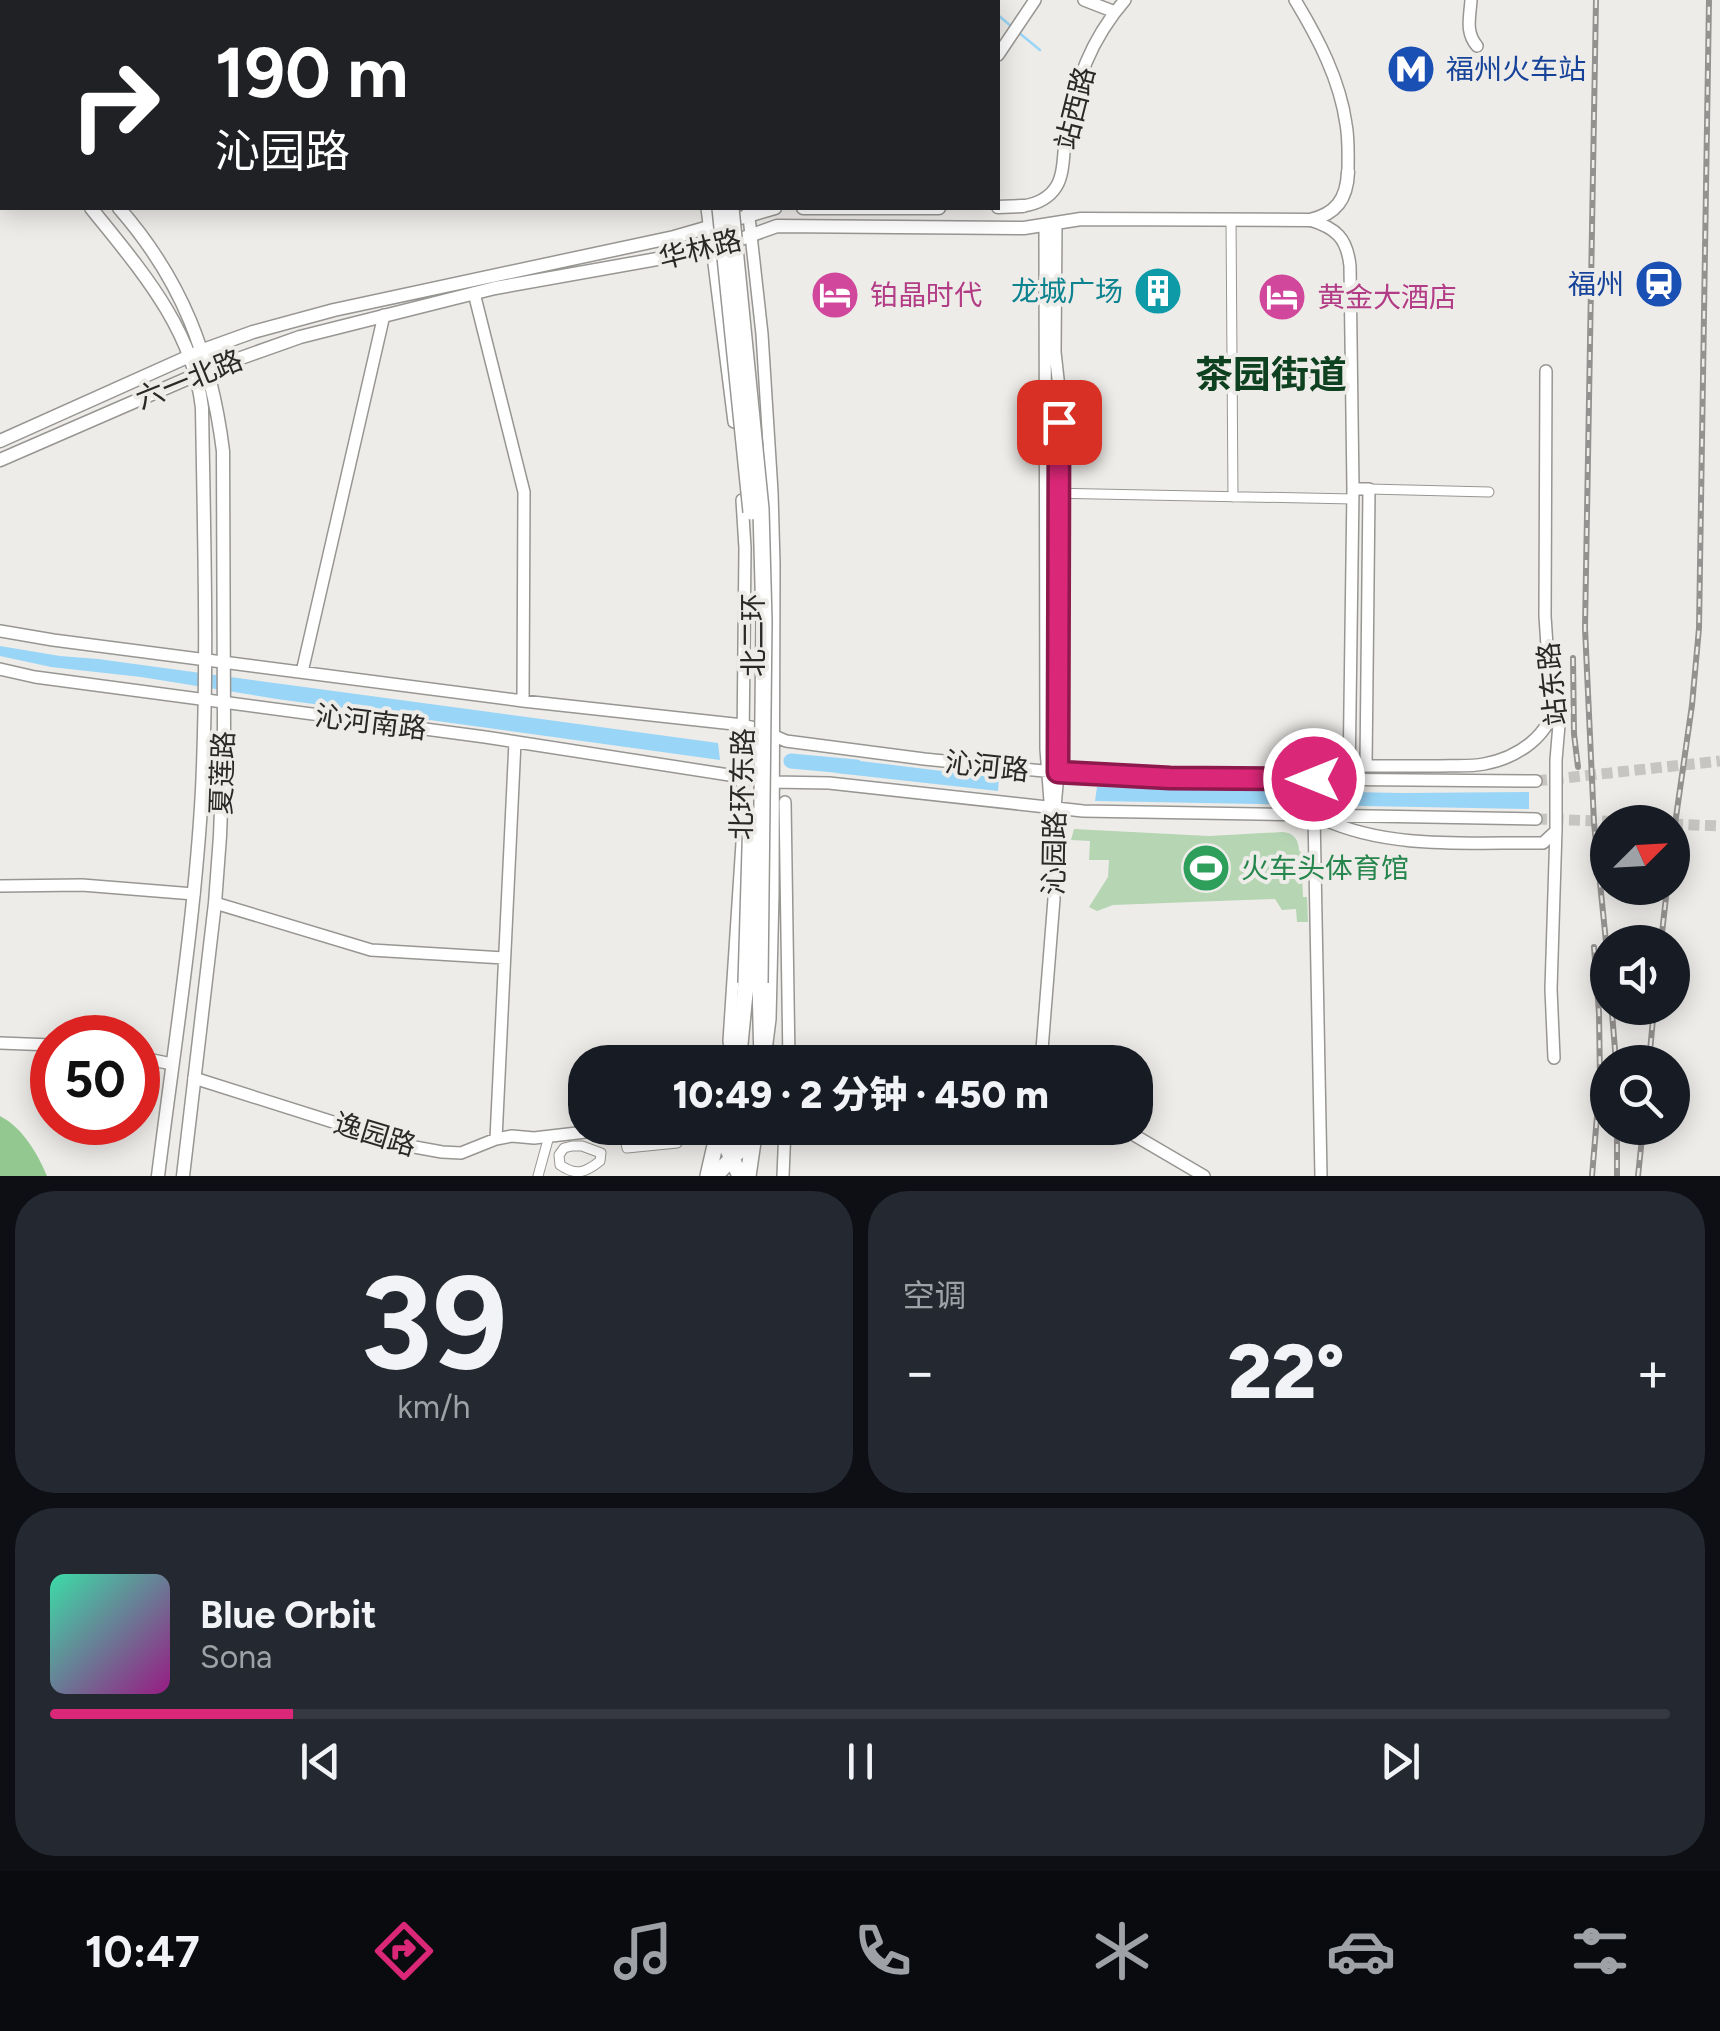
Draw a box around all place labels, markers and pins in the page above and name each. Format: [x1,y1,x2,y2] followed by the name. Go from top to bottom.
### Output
[1385,43,1437,95] metro station icon: 福州火车站
[1446,52,1586,86] place label: 福州火车站
[1633,258,1685,310] station icon: 福州
[1132,265,1184,317] building icon: 龙城广场
[1568,267,1624,301] place label: 福州
[809,269,861,321] hotel icon: 铂晶时代
[1256,271,1308,323] hotel icon: 黄金大酒店
[1011,274,1123,308] place label: 龙城广场
[870,278,982,312] place label: 铂晶时代
[1317,280,1457,314] place label: 黄金大酒店
[1017,380,1102,465] pin
[1180,842,1232,894] sports icon: 火车头体育馆
[1241,851,1409,885] place label: 火车头体育馆

